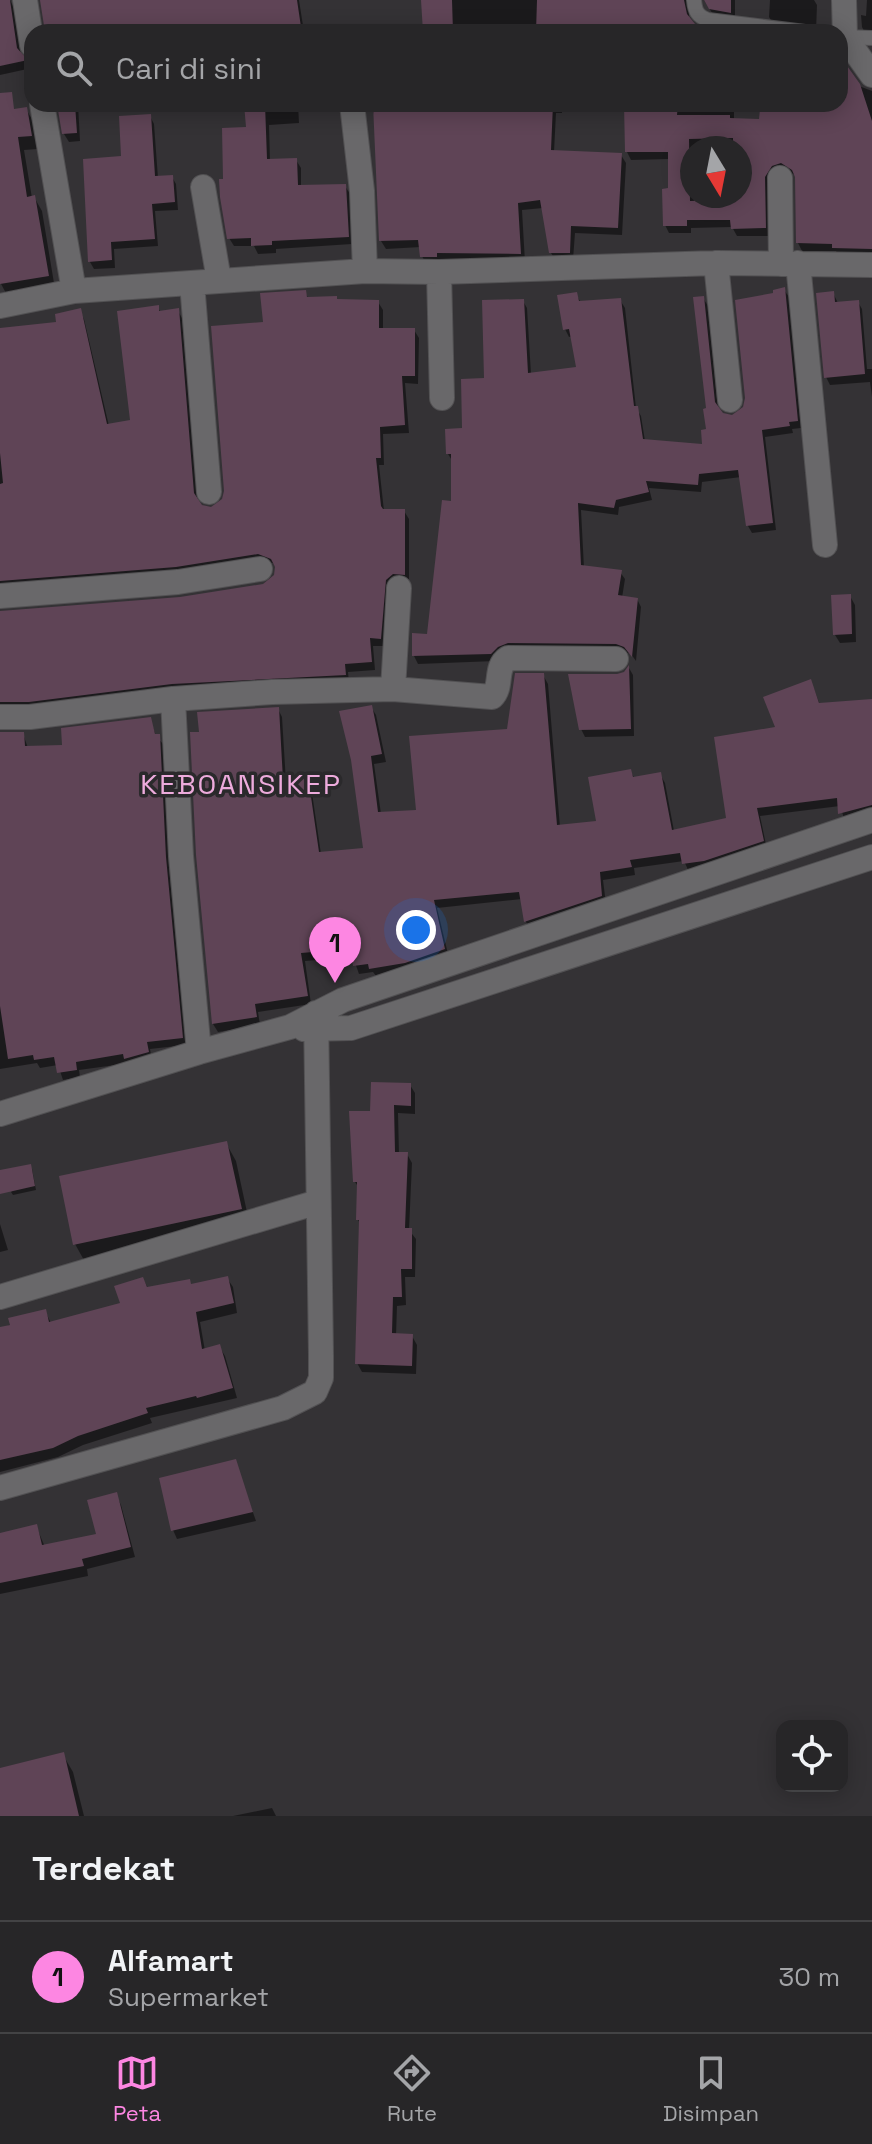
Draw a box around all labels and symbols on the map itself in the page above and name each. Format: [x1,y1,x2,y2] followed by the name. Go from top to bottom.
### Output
[680,136,752,208] north arrow
[140,766,342,802] district label: KEBOANSIKEP
[396,910,436,950] your location
[309,917,361,983] pin: 1

